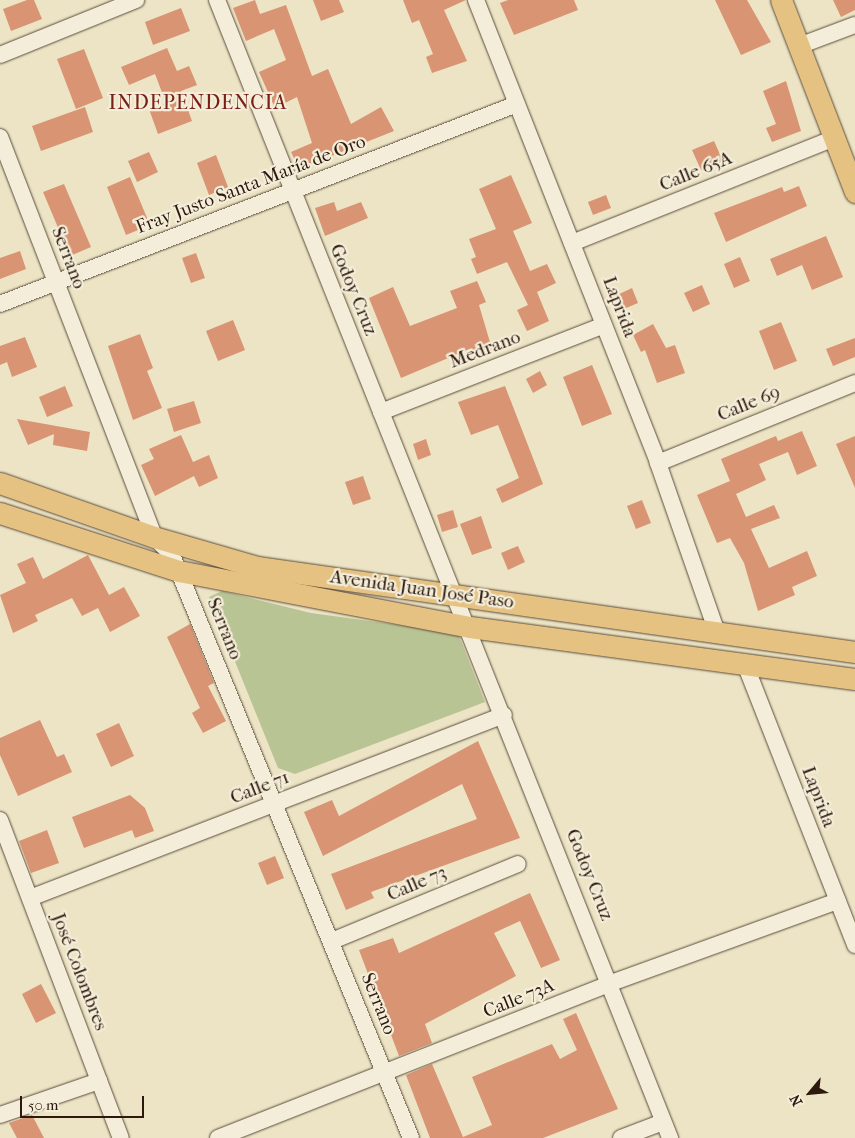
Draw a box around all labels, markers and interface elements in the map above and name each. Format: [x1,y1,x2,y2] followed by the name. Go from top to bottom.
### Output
[107,90,289,114] district label: INDEPENDENCIA
[133,131,369,239] street label: Fray Justo Santa María de Oro
[656,147,736,197] street label: Calle 65A
[46,224,90,292] street label: Serrano
[324,241,382,339] street label: Godoy Cruz
[597,273,641,341] street label: Laprida
[446,326,524,374] street label: Medrano
[714,381,784,427] street label: Calle 69
[329,566,515,614] street label: Avenida Juan José Paso
[201,595,247,663] street label: Serrano
[796,763,840,831] street label: Laprida
[227,766,293,810] street label: Calle 71
[560,826,618,924] street label: Godoy Cruz
[384,861,450,907] street label: Calle 73
[46,910,112,1034] street label: José Colombres
[355,970,401,1038] street label: Serrano
[480,974,558,1024] street label: Calle 73A
[785,1068,835,1118] north arrow
[22,1086,146,1118] scale bar
[786,1092,806,1109] text: N
[28,1096,58,1114] text: 50 m

